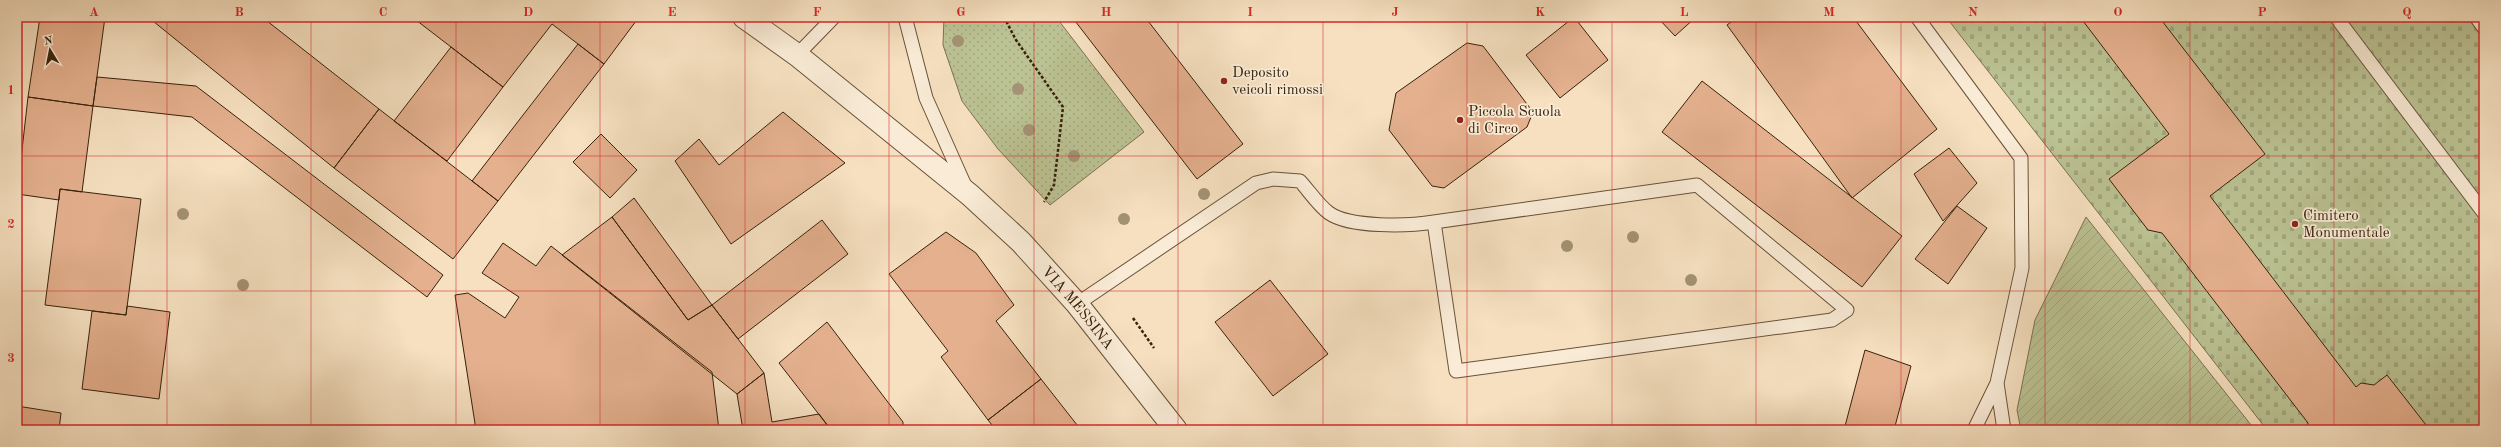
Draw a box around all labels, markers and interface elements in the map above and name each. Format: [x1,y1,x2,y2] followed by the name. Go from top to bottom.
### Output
[89,6,99,19] text: A
[234,6,244,19] text: B
[379,6,387,19] text: C
[523,6,533,19] text: D
[668,6,677,19] text: E
[813,6,822,19] text: F
[956,6,966,19] text: G
[1101,6,1112,19] text: H
[1247,6,1253,19] text: I
[1391,6,1399,19] text: J
[1535,6,1545,19] text: K
[1680,6,1689,19] text: L
[1823,6,1835,19] text: M
[1968,6,1978,19] text: N
[2113,6,2123,19] text: O
[2257,6,2267,19] text: P
[2402,6,2412,19] text: Q
[30,30,70,70] north arrow
[43,35,54,48] text: N
[1232,66,1323,98] place label: Deposito veicoli rimossi
[1219,76,1229,86] marker: Deposito veicoli rimossi
[7,84,15,97] text: 1
[1468,105,1562,137] place label: Piccola Scuola di Circo
[1455,115,1465,125] marker: Piccola Scuola di Circo
[2303,209,2390,241] place label: Cimitero Monumentale
[7,218,15,231] text: 2
[2290,219,2300,229] marker: Cimitero Monumentale
[1038,264,1116,353] street label: VIA MESSINA
[7,352,15,365] text: 3

